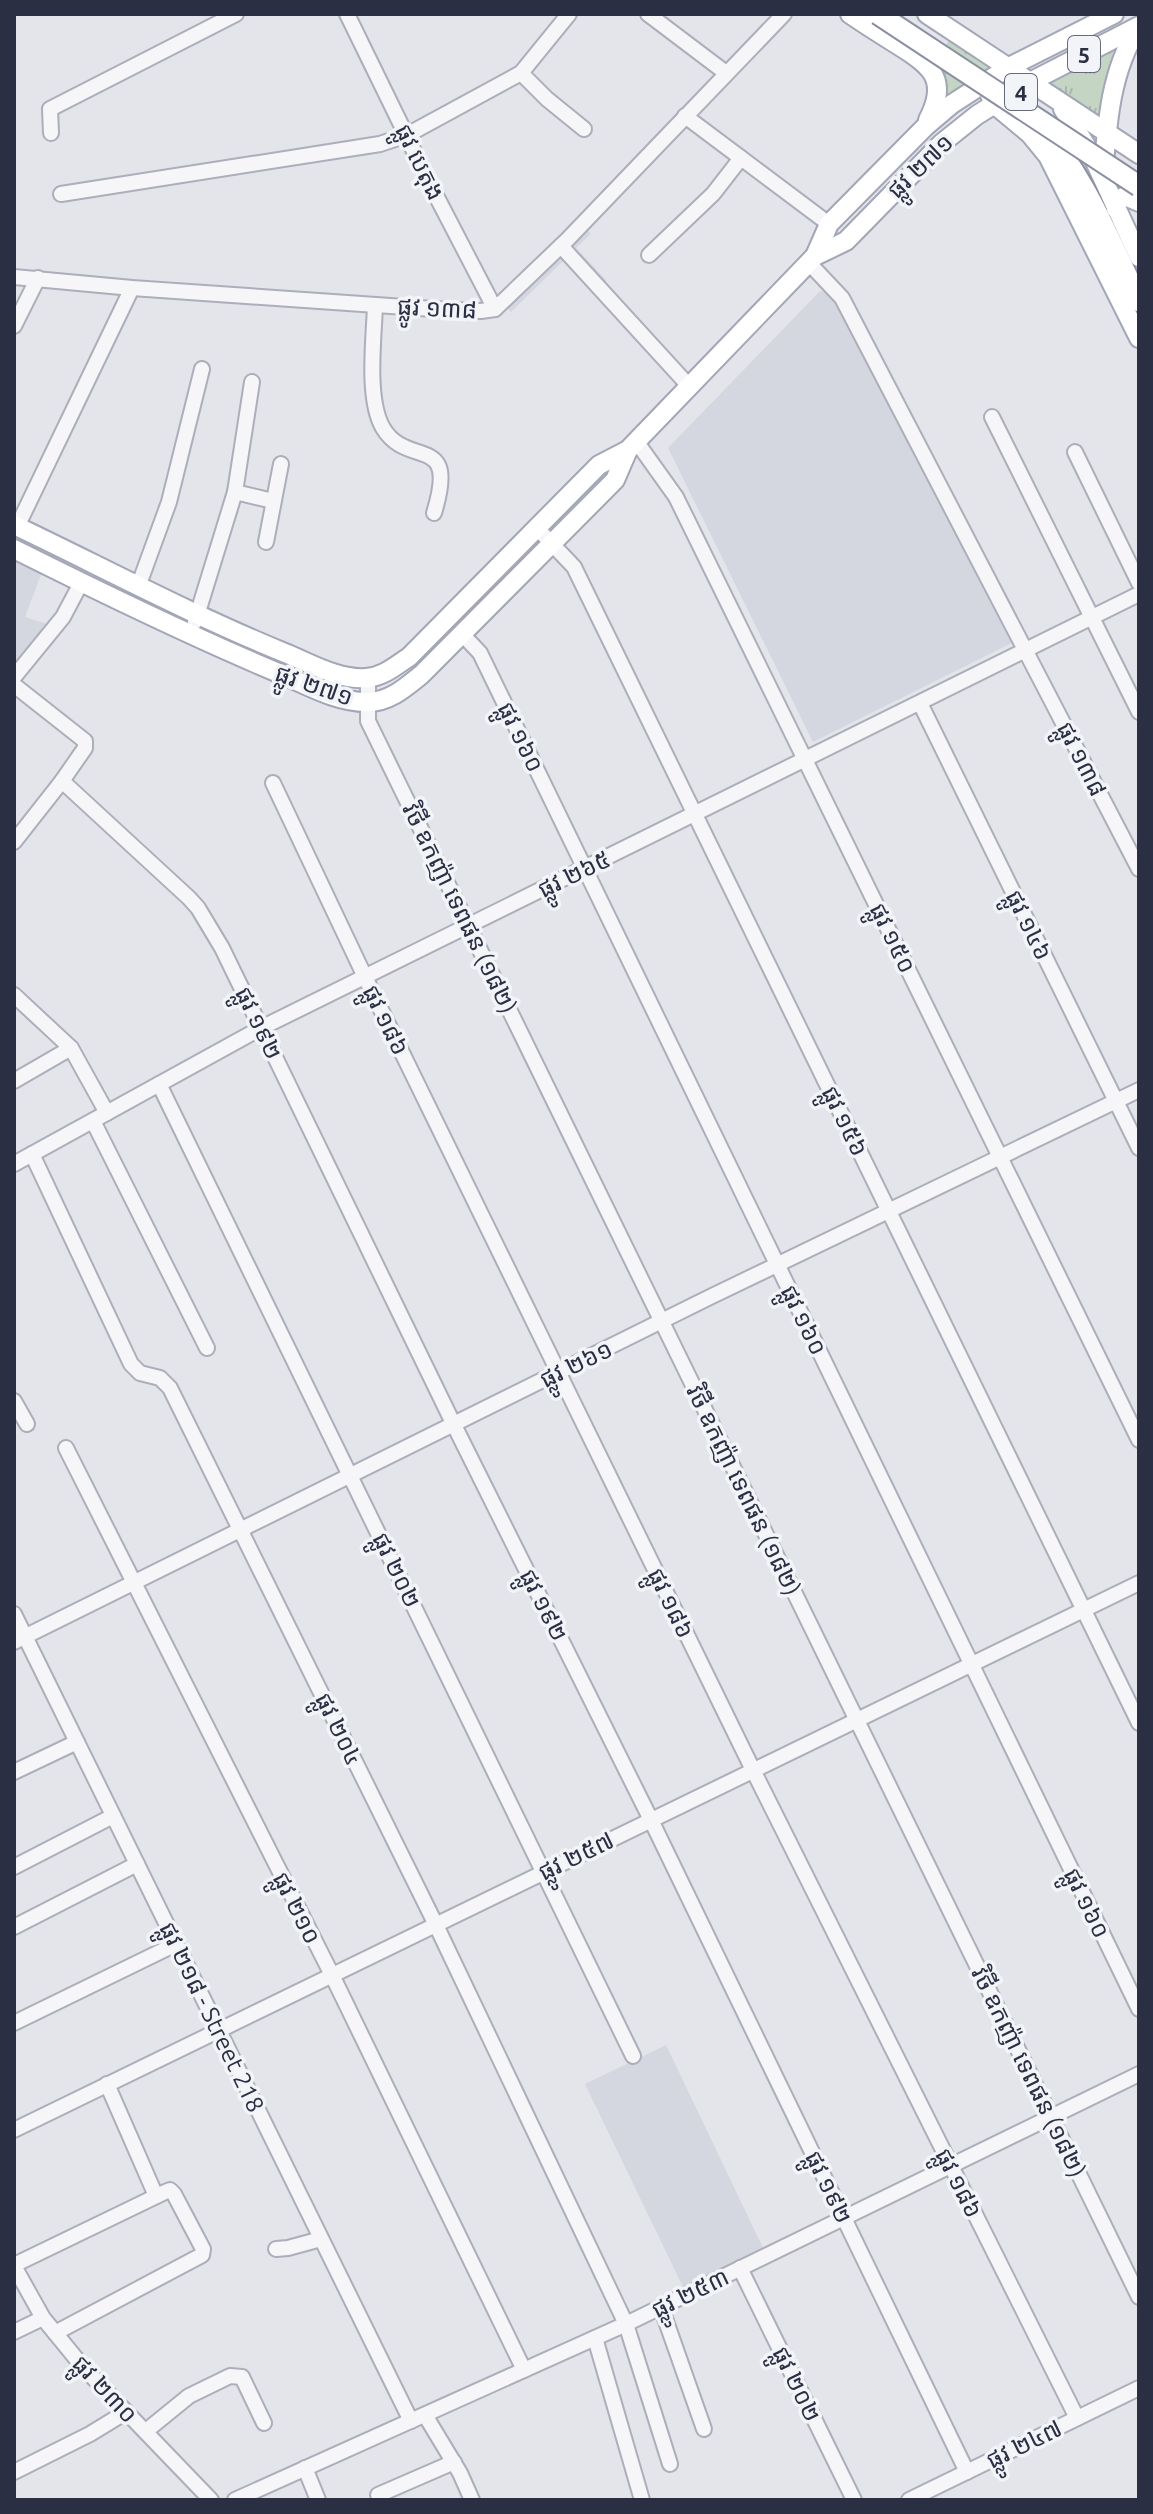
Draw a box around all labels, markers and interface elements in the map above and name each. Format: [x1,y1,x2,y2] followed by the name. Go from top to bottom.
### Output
[1068,36,1100,72] road number: 5
[1005,74,1037,110] road number: 4
[382,120,450,208] street label: ផ្លូវ បេតុង
[882,128,965,210] street label: ផ្លូវ ២៧១
[396,292,478,333] street label: ផ្លូវ ១៣៨
[269,659,356,719] street label: ផ្លូវ ២៧១
[484,698,549,780] street label: ផ្លូវ ១៦០
[1044,717,1112,805] street label: ផ្លូវ ១៣៨
[396,798,524,1018] street label: វិថី ឧកញ៉ា ទេពផន (១៨២)
[533,845,619,911] street label: ផ្លូវ ២៦៥
[992,886,1057,968] street label: ផ្លូវ ១៤៦
[856,899,921,981] street label: ផ្លូវ ១៥០
[349,981,414,1063] street label: ផ្លូវ ១៨៦
[222,982,288,1068] street label: ផ្លូវ ១៩២
[808,1082,873,1164] street label: ផ្លូវ ១៥៦
[767,1281,832,1363] street label: ផ្លូវ ១៦០
[535,1335,621,1401] street label: ផ្លូវ ២៦១
[680,1380,808,1600] street label: វិថី ឧកញ៉ា ទេពផន (១៨២)
[359,1528,427,1616] street label: ផ្លូវ ២០២
[634,1564,699,1646] street label: ផ្លូវ ១៨៦
[506,1565,574,1650] street label: ផ្លូវ ១៩២
[302,1688,368,1774] street label: ផ្លូវ ២០៤
[534,1826,622,1894] street label: ផ្លូវ ២៥៧
[1050,1864,1115,1946] street label: ផ្លូវ ១៦០
[259,1868,327,1953] street label: ផ្លូវ ២១០
[146,1918,270,2120] street label: ផ្លូវ ២១៨ - Street 218
[965,1962,1093,2182] street label: វិថី ឧកញ៉ា ទេពផន (១៨២)
[922,2144,988,2226] street label: ផ្លូវ ១៨៦
[792,2146,858,2232] street label: ផ្លូវ ១៩២
[647,2263,737,2331] street label: ផ្លូវ ២៥៣
[759,2342,827,2430] street label: ផ្លូវ ២០២
[60,2350,143,2435] street label: ផ្លូវ ២៣០
[982,2414,1070,2482] street label: ផ្លូវ ២៤៧

